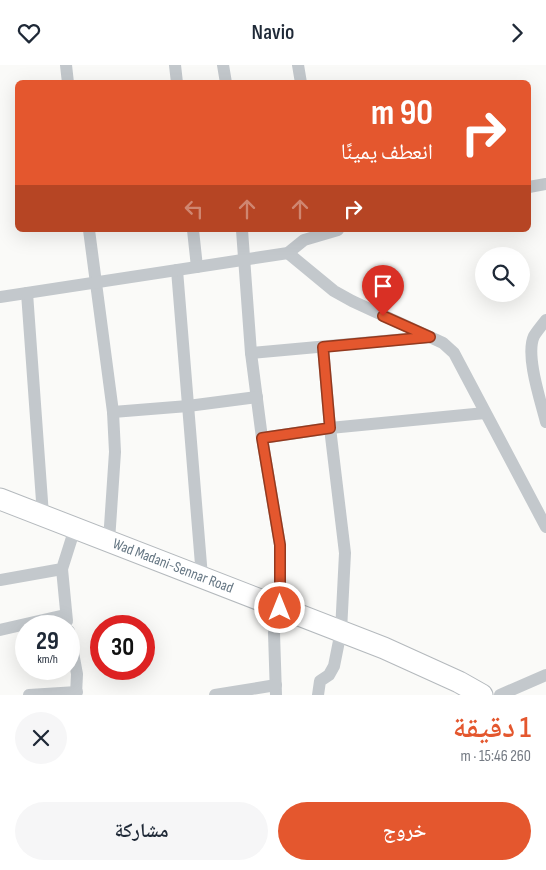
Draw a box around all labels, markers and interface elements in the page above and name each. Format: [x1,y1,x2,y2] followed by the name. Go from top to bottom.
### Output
[15,19,43,47] icon: heart
[252,19,294,46] text: Navio
[503,19,531,47] icon: forward
[371,92,433,135] text: 90 m
[451,100,516,165] icon: right
[341,139,433,166] text: انعطف يمينًا
[180,195,208,223] icon: left
[233,195,261,223] icon: ahead
[286,195,314,223] icon: ahead
[339,195,367,223] icon: right
[475,247,530,302] map controls
[475,247,530,302] button: search
[362,265,404,316] pin
[369,272,397,300] icon: arrive
[110,534,236,598] street label: Wad Madani-Sennar Road
[253,581,305,633] position arrow
[90,615,155,680] speed limit sign: 30
[36,626,59,657] text: 29
[37,652,58,667] text: km/h
[453,710,531,746] text: 1 دقيقة
[15,712,67,764] button: close
[460,747,531,766] text: 260 m · 15:46
[15,802,268,860] button: مشاركة
[278,802,531,860] button: خروج

